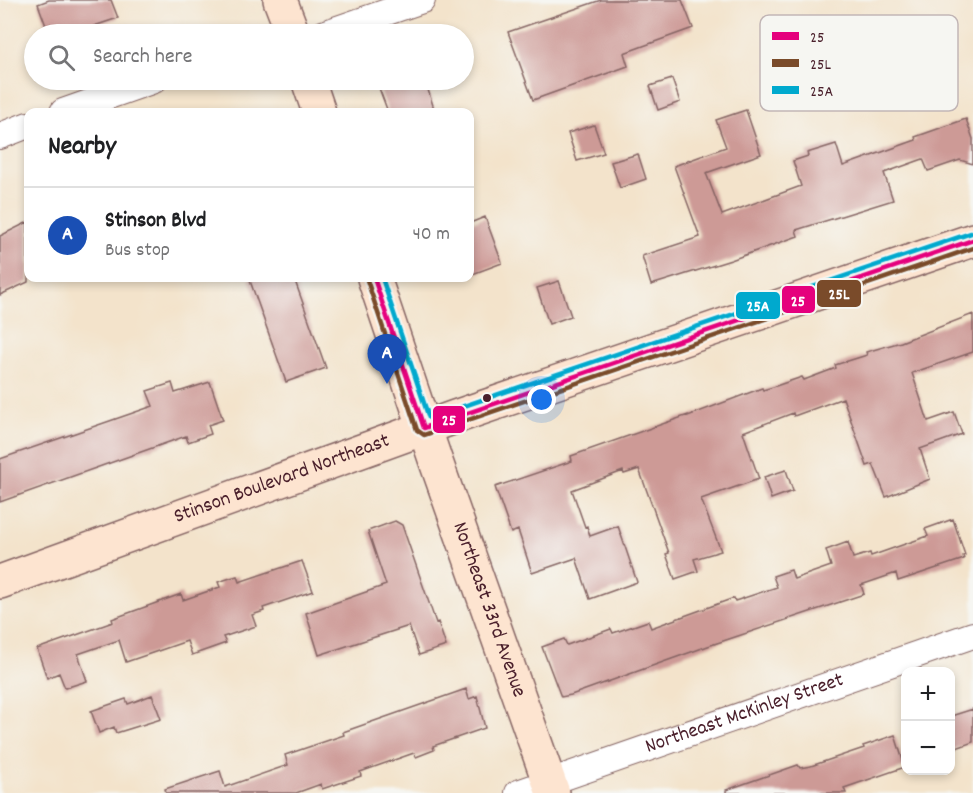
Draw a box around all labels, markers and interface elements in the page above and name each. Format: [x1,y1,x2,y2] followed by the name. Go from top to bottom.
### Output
[760,15,958,111] legend
[24,24,474,90] search box
[810,27,824,50] text: 25
[45,41,78,74] icon: search
[93,42,192,73] text: Search here
[810,54,831,77] text: 25L
[810,81,833,104] text: 25A
[48,129,116,166] text: Nearby
[105,206,206,237] text: Stinson Blvd
[62,221,73,249] text: A
[412,221,450,249] text: 40 m
[105,237,170,265] text: Bus stop
[816,279,862,308] line badge: 25L
[829,284,850,307] text: 25L
[781,285,816,314] line badge: 25
[735,291,781,320] line badge: 25A
[791,291,805,314] text: 25
[746,296,770,319] text: 25A
[368,334,406,384] pin: A
[527,385,556,414] your location
[481,392,493,404] unlabelled marker
[432,405,466,434] line badge: 25
[442,410,456,433] text: 25
[170,427,394,533] street label: Stinson Boulevard Northeast
[443,518,533,702] street label: Northeast 33rd Avenue
[642,666,848,763] street label: Northeast McKinley Street
[901,667,955,775] map controls
[901,667,955,721] button: +
[901,721,955,775] button: −

